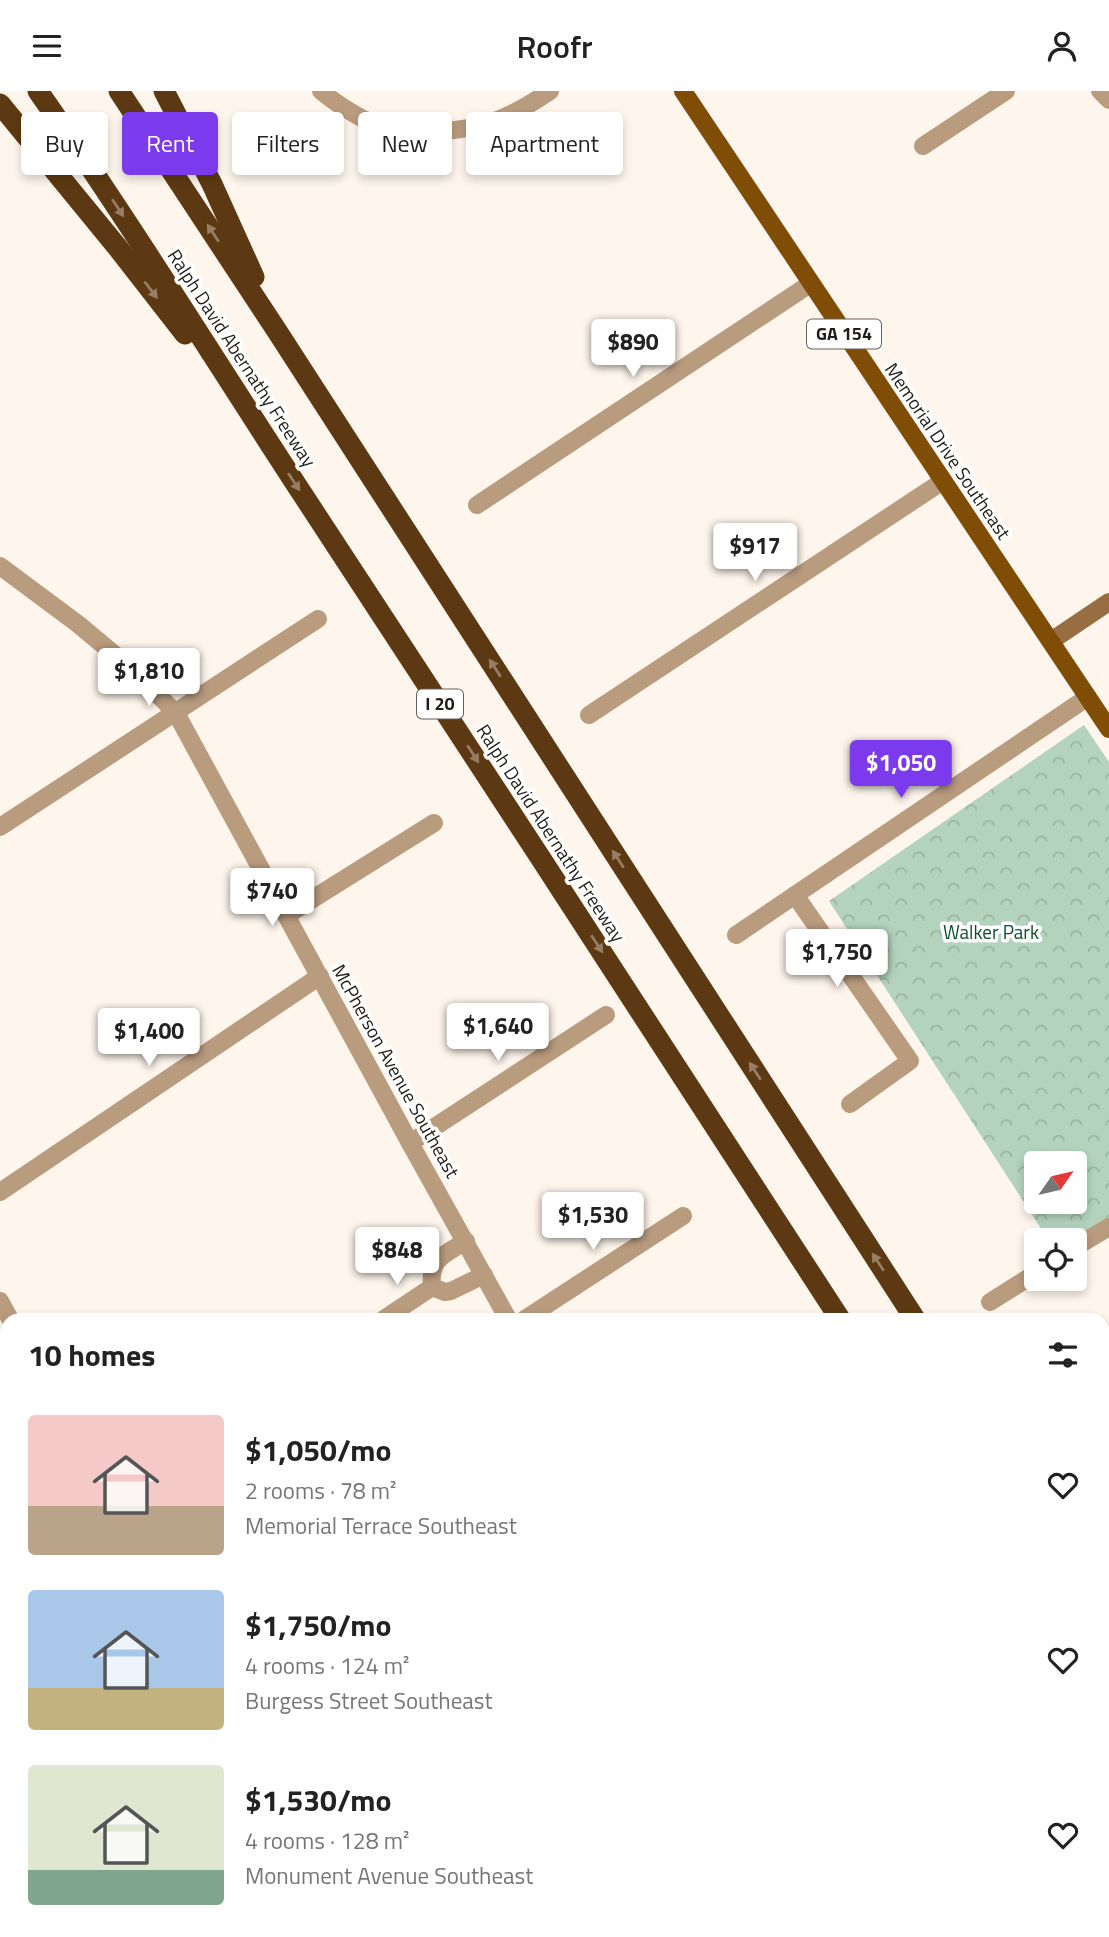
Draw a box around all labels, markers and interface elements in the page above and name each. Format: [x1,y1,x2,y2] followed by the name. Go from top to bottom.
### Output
[516,22,593,70] text: Roofr
[28,27,66,65] icon: menu
[1043,27,1081,65] icon: person
[21,112,108,175] chip: Buy
[122,112,218,175] chip: Rent
[232,112,344,175] chip: Filters
[358,112,452,175] chip: New
[466,112,623,175] chip: Apartment
[111,199,124,218] one-way arrow
[206,223,219,243] one-way arrow
[161,243,324,472] street label: Ralph David Abernathy Freeway
[143,280,158,298] one-way arrow
[592,320,674,379] pin: $890
[807,320,881,349] road number: GA 154
[607,324,659,359] text: $890
[878,356,1019,545] street label: Memorial Drive Southeast
[287,472,300,491] one-way arrow
[714,524,796,583] pin: $917
[729,528,781,563] text: $917
[92,649,206,708] pin: $1,810
[114,653,184,688] text: $1,810
[488,659,502,677] one-way arrow
[417,689,463,719] road number: I 20
[470,718,633,947] street label: Ralph David Abernathy Freeway
[844,741,958,800] pin: $1,050
[466,744,479,764] one-way arrow
[866,745,936,780] text: $1,050
[612,850,625,869] one-way arrow
[231,869,313,928] pin: $740
[246,873,298,908] text: $740
[943,917,1039,946] park label: Walker Park
[780,929,894,989] pin: $1,750
[802,934,872,969] text: $1,750
[590,935,603,954] one-way arrow
[325,959,468,1183] street label: McPherson Avenue Southeast
[441,1003,555,1063] pin: $1,640
[463,1008,533,1043] text: $1,640
[92,1009,206,1068] pin: $1,400
[114,1013,184,1048] text: $1,400
[748,1062,762,1080] one-way arrow
[1024,1151,1087,1215] north arrow
[1024,1151,1087,1291] map controls
[536,1193,650,1252] pin: $1,530
[558,1197,628,1232] text: $1,530
[356,1227,438,1287] pin: $848
[1024,1228,1087,1291] button: locate
[371,1232,423,1267] text: $848
[872,1252,885,1272] one-way arrow
[28,1332,155,1378] text: 10 homes
[1044,1336,1082,1374] icon: filters
[245,1427,391,1473] text: $1,050/mo
[84,1443,168,1527] icon: home
[1044,1466,1082,1504] icon: heart
[245,1473,396,1508] text: 2 rooms · 78 m²
[245,1508,517,1543] text: Memorial Terrace Southeast
[245,1602,391,1648] text: $1,750/mo
[84,1618,168,1702] icon: home
[1044,1641,1082,1679] icon: heart
[245,1648,409,1683] text: 4 rooms · 124 m²
[245,1683,493,1718] text: Burgess Street Southeast
[245,1777,391,1823] text: $1,530/mo
[84,1793,168,1877] icon: home
[1044,1816,1082,1854] icon: heart
[245,1823,409,1858] text: 4 rooms · 128 m²
[245,1858,533,1893] text: Monument Avenue Southeast

